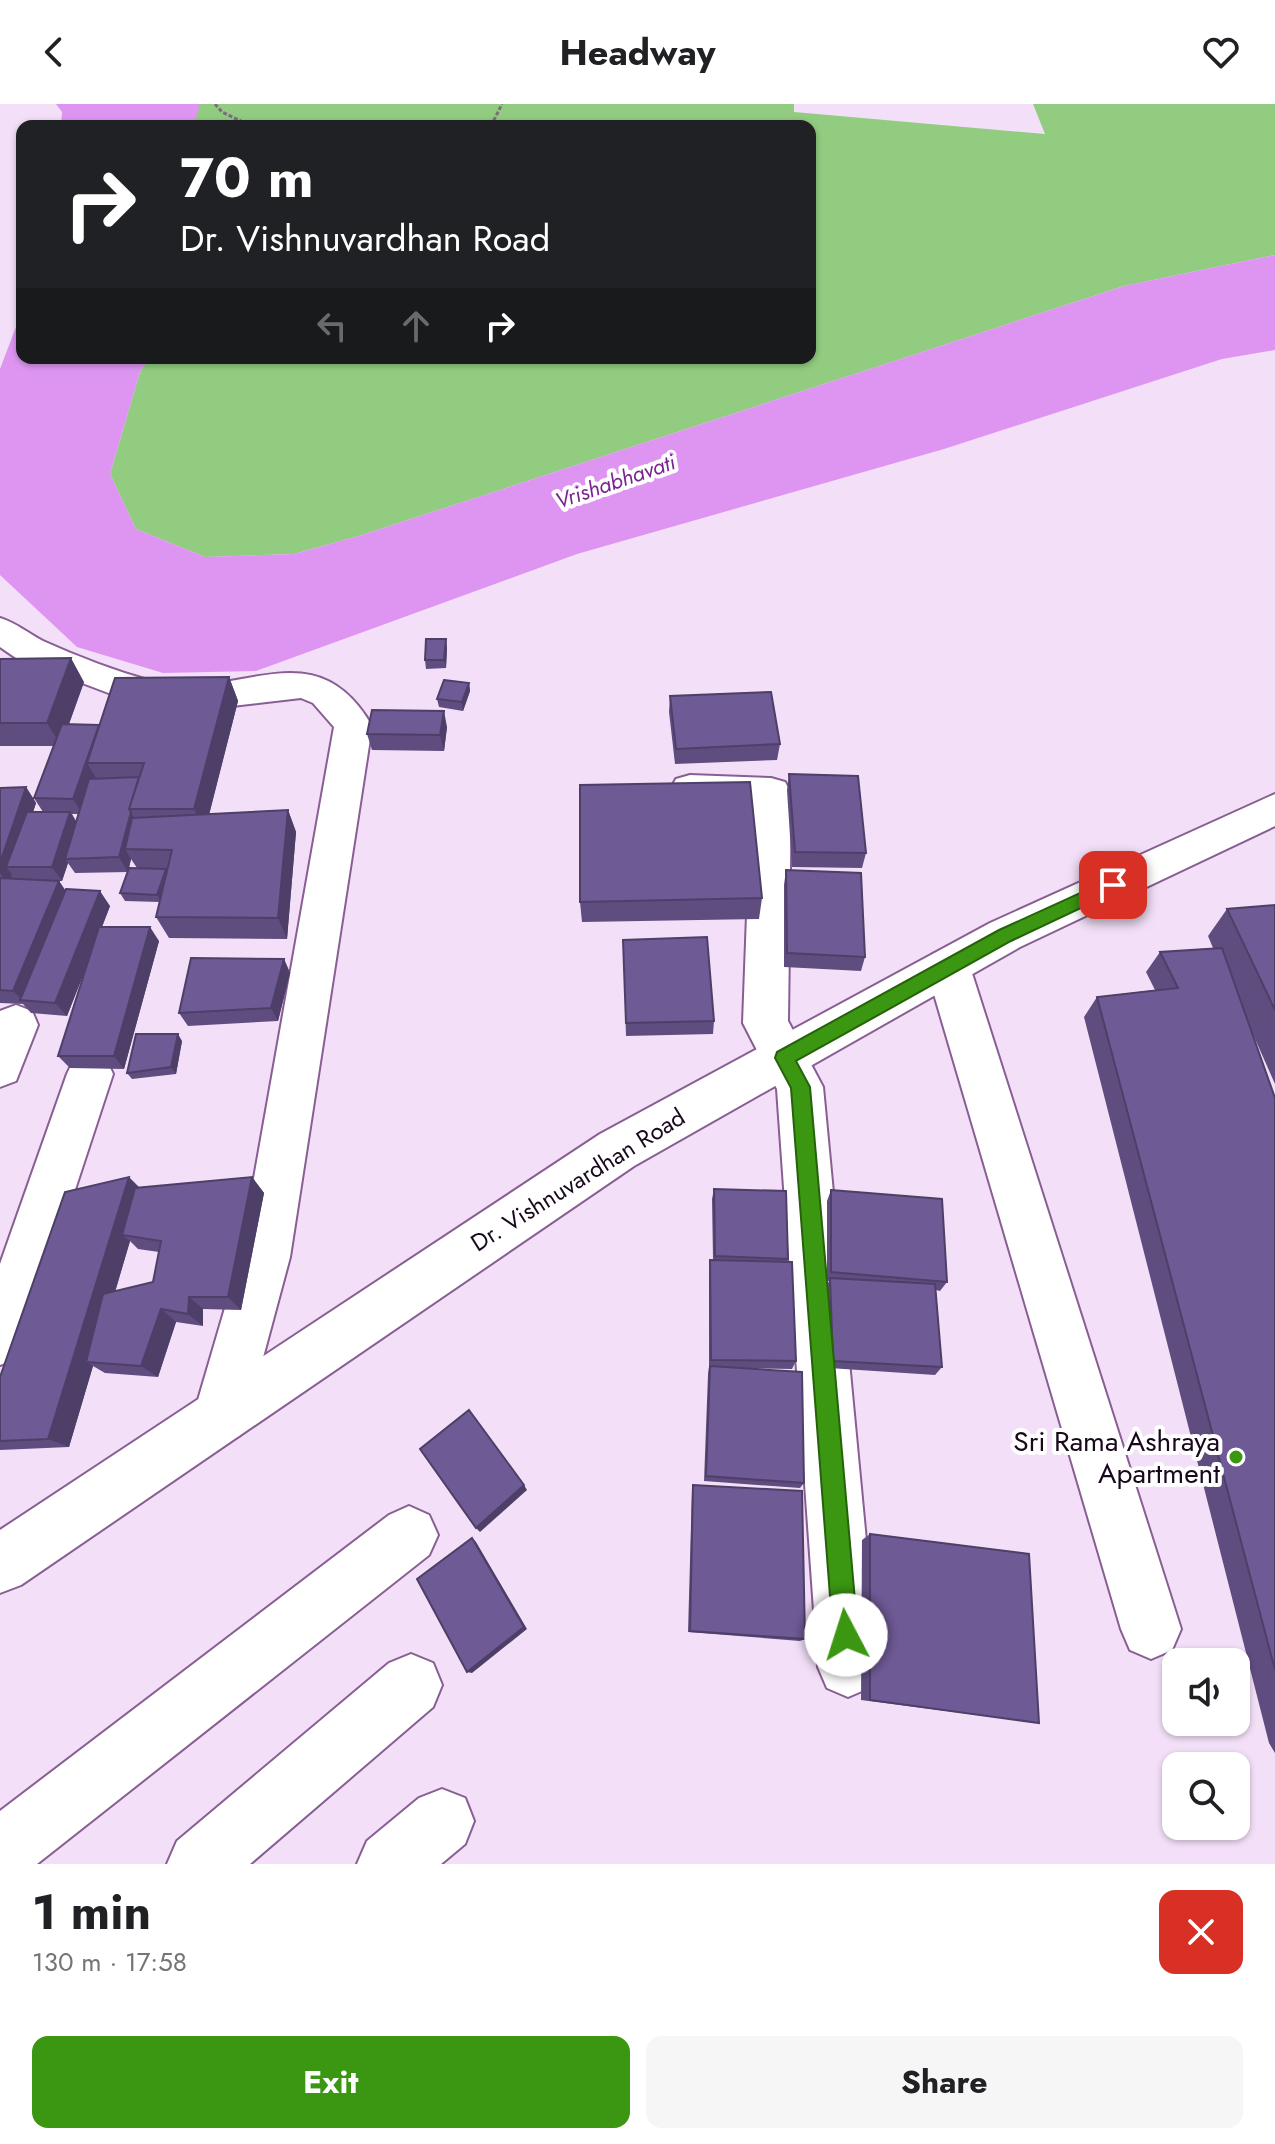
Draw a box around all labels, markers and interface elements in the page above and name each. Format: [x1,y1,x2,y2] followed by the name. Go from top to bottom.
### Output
[560,26,715,78] text: Headway
[32,30,76,74] icon: back
[1199,30,1243,74] icon: heart
[180,137,314,218] text: 70 m
[48,152,152,256] icon: right
[180,212,550,264] text: Dr. Vishnuvardhan Road
[310,304,354,348] icon: left
[394,304,438,348] icon: ahead
[478,304,522,348] icon: right
[551,445,680,516] water label: Vrishabhavati
[1079,851,1147,919] pin
[1091,863,1135,907] icon: arrive
[464,1099,692,1260] street label: Dr. Vishnuvardhan Road
[1013,1421,1220,1494] place label: Sri Rama Ashraya Apartment
[1227,1448,1245,1466] marker: Sri Rama Ashraya Apartment
[804,1593,888,1677] position arrow
[1162,1648,1250,1840] map controls
[1162,1648,1250,1736] button: sound
[1162,1752,1250,1840] button: search
[32,1878,151,1947] text: 1 min
[1159,1890,1243,1974] button: close
[32,1943,187,1981] text: 130 m · 17:58
[32,2036,630,2128] button: Exit
[646,2036,1243,2128] button: Share

